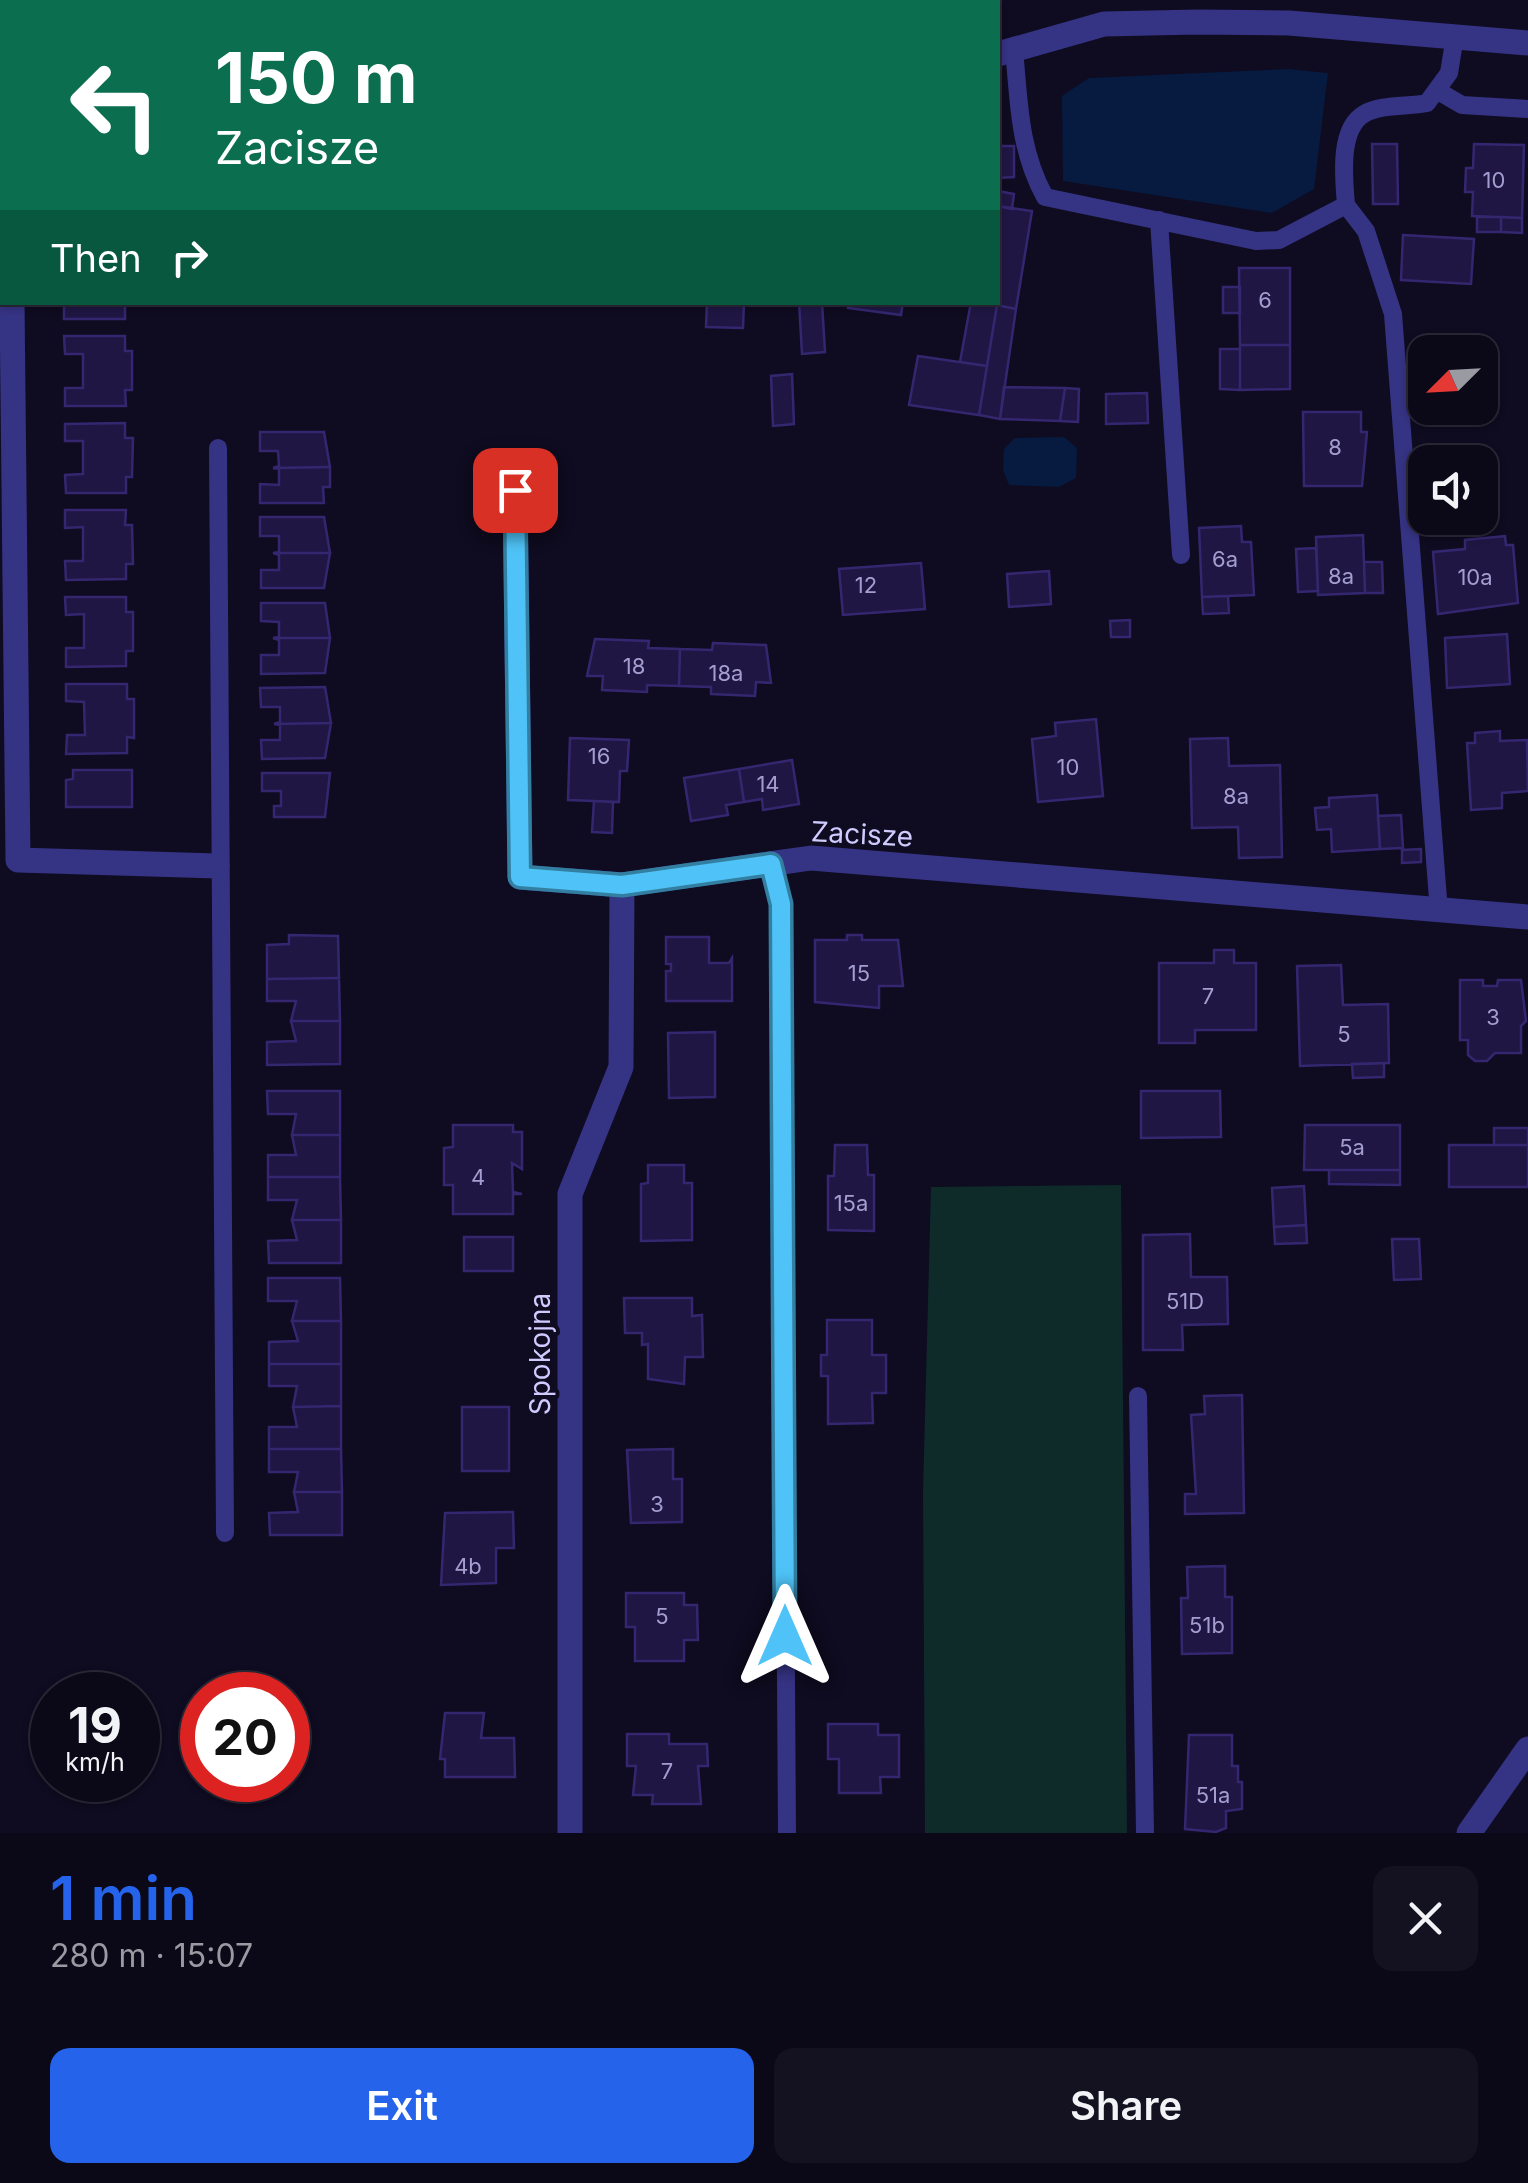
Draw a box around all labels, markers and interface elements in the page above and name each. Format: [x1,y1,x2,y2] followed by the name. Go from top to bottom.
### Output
[215,35,418,120] text: 150 m
[50,40,180,170] icon: left
[215,120,379,175] text: Zacisze
[1483,167,1505,193] house number: 10
[162,230,217,285] icon: right
[50,235,142,281] text: Then
[1258,287,1272,313] house number: 6
[1408,335,1498,425] north arrow
[1408,335,1498,535] map controls
[1328,434,1342,460] house number: 8
[1408,445,1498,535] button: sound
[473,448,558,533] pin
[488,463,543,518] icon: arrive
[1212,546,1238,572] house number: 6a
[1328,563,1354,589] house number: 8a
[1457,564,1493,590] house number: 10a
[855,572,877,598] house number: 12
[623,653,645,679] house number: 18
[709,660,743,686] house number: 18a
[588,743,610,769] house number: 16
[1057,754,1079,780] house number: 10
[756,771,780,797] house number: 14
[1223,783,1249,809] house number: 8a
[810,814,914,854] street label: Zacisze
[848,960,870,986] house number: 15
[1202,983,1214,1009] house number: 7
[1486,1004,1500,1030] house number: 3
[1337,1021,1351,1047] house number: 5
[1339,1134,1365,1160] house number: 5a
[471,1164,485,1190] house number: 4
[834,1190,868,1216] house number: 15a
[1166,1288,1204,1314] house number: 51D
[523,1293,557,1415] street label: Spokojna
[650,1491,664,1517] house number: 3
[454,1553,482,1579] house number: 4b
[733,1584,837,1688] position arrow
[655,1603,669,1629] house number: 5
[1189,1612,1225,1638] house number: 51b
[180,1672,310,1802] speed limit sign: 20
[68,1695,122,1755] text: 19
[65,1747,125,1777] text: km/h
[661,1758,673,1784] house number: 7
[1196,1782,1230,1808] house number: 51a
[50,1862,197,1934] text: 1 min
[1373,1866,1478,1971] button: close
[50,1936,253,1975] text: 280 m · 15:07
[50,2048,754,2163] button: Exit
[774,2048,1478,2163] button: Share

